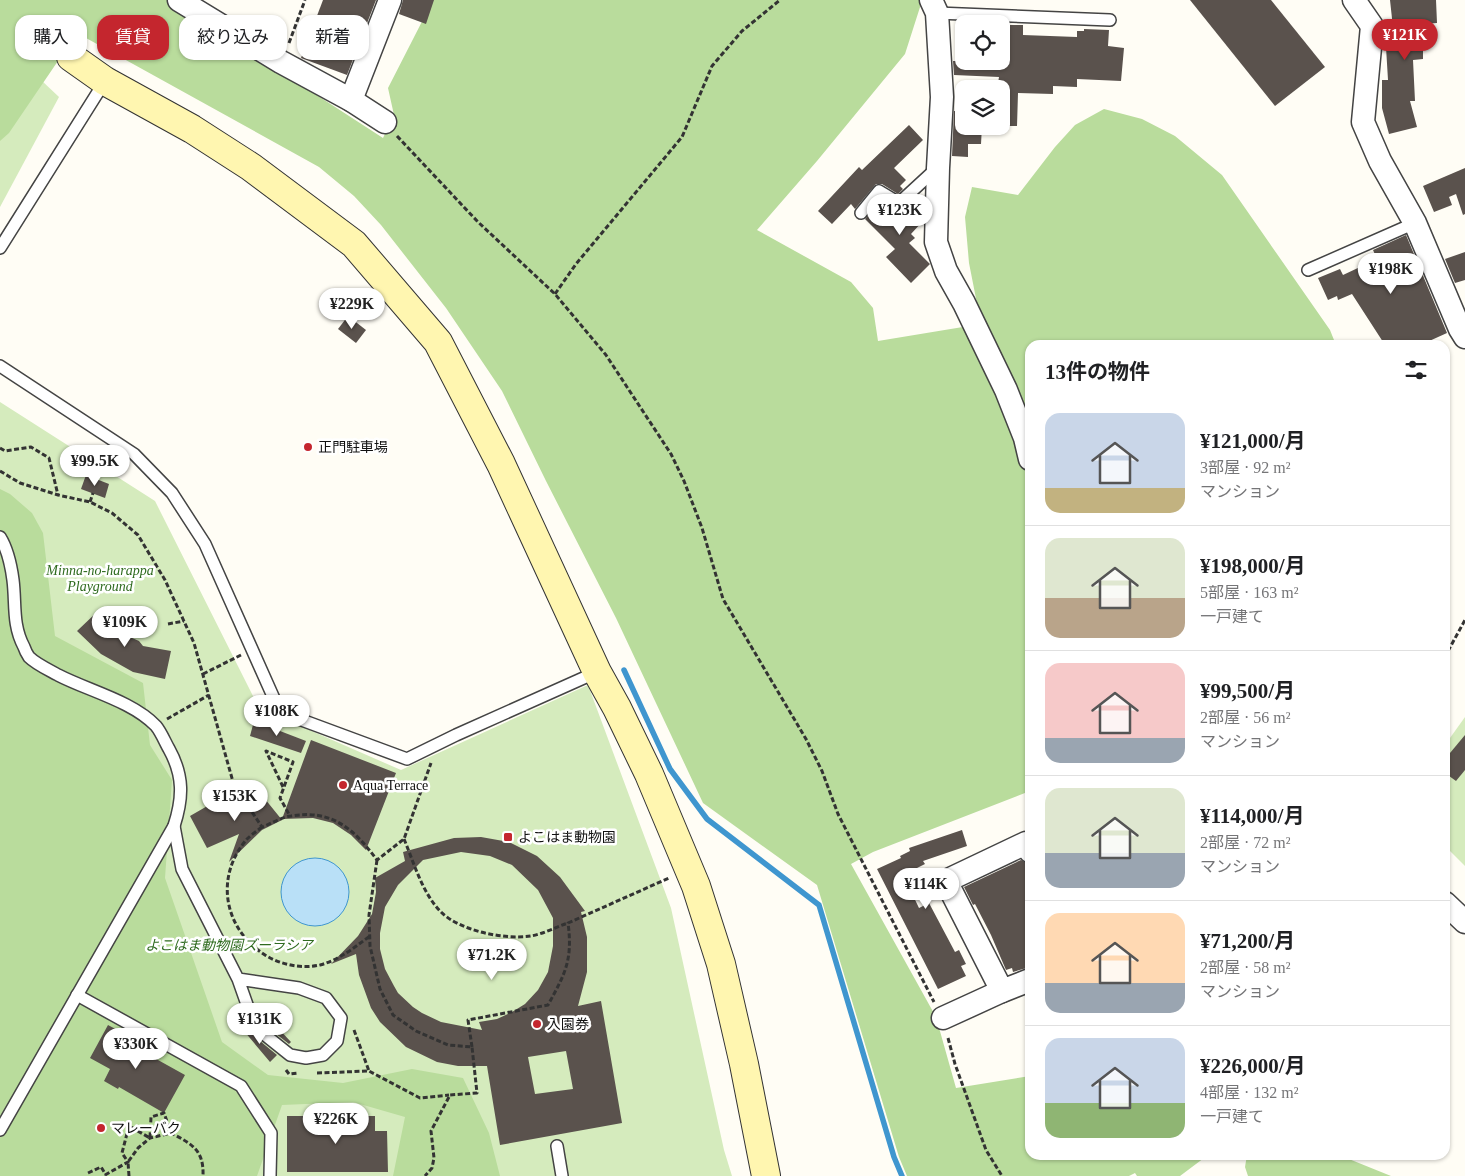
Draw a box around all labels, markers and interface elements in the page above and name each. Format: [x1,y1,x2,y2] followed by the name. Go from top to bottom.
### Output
[15,15,87,60] chip: 購入
[97,15,169,60] chip: 賃貸
[179,15,287,60] chip: 絞り込み
[297,15,369,60] chip: 新着
[955,15,1010,135] map controls
[955,15,1010,70] button: locate
[1370,18,1440,61] pin: ¥121K
[1383,26,1427,43] text: ¥121K
[955,80,1010,135] button: layers
[865,194,935,236] pin: ¥123K
[878,201,922,218] text: ¥123K
[1356,252,1426,295] pin: ¥198K
[1369,260,1413,277] text: ¥198K
[317,288,387,330] pin: ¥229K
[330,295,374,312] text: ¥229K
[1402,356,1430,384] icon: filters
[1045,360,1150,384] text: 13件の物件
[1200,429,1306,453] text: ¥121,000/月
[1085,433,1145,493] icon: home
[318,440,388,455] place label: 正門駐車場
[302,441,314,453] marker: 正門駐車場
[54,444,136,487] pin: ¥99.5K
[71,452,119,469] text: ¥99.5K
[1200,459,1291,476] text: 3部屋 · 92 m²
[1200,483,1280,500] text: マンション
[1200,554,1306,578] text: ¥198,000/月
[1085,558,1145,618] icon: home
[45,563,154,594] park label: Minna-no-harappa Playground
[1200,584,1299,601] text: 5部屋 · 163 m²
[90,606,160,648] pin: ¥109K
[1200,608,1264,625] text: 一戸建て
[103,613,147,630] text: ¥109K
[1200,679,1295,703] text: ¥99,500/月
[1085,683,1145,743] icon: home
[242,694,312,737] pin: ¥108K
[255,702,299,719] text: ¥108K
[1200,709,1291,726] text: 2部屋 · 56 m²
[1200,733,1280,750] text: マンション
[353,778,428,793] place label: Aqua Terrace
[337,779,349,791] marker: Aqua Terrace
[200,780,270,822] pin: ¥153K
[213,787,257,804] text: ¥153K
[1200,804,1304,828] text: ¥114,000/月
[1085,808,1145,868] icon: home
[518,829,616,845] place label: よこはま動物園
[502,831,514,843] marker: よこはま動物園
[1200,834,1291,851] text: 2部屋 · 72 m²
[1200,858,1280,875] text: マンション
[891,868,961,910] pin: ¥114K
[904,875,948,892] text: ¥114K
[1200,929,1295,953] text: ¥71,200/月
[1085,933,1145,993] icon: home
[145,938,315,953] park label: よこはま動物園ズーラシア
[451,938,533,981] pin: ¥71.2K
[468,946,516,963] text: ¥71.2K
[1200,959,1291,976] text: 2部屋 · 58 m²
[1200,983,1280,1000] text: マンション
[225,1002,295,1045] pin: ¥131K
[238,1010,282,1027] text: ¥131K
[547,1017,589,1032] place label: 入園券
[531,1018,543,1030] marker: 入園券
[101,1028,171,1070] pin: ¥330K
[114,1035,158,1052] text: ¥330K
[1200,1054,1306,1078] text: ¥226,000/月
[1085,1058,1145,1118] icon: home
[1200,1084,1299,1101] text: 4部屋 · 132 m²
[301,1102,371,1145] pin: ¥226K
[1200,1108,1264,1125] text: 一戸建て
[314,1110,358,1127] text: ¥226K
[111,1121,181,1136] place label: マレーバク
[95,1122,107,1134] marker: マレーバク

